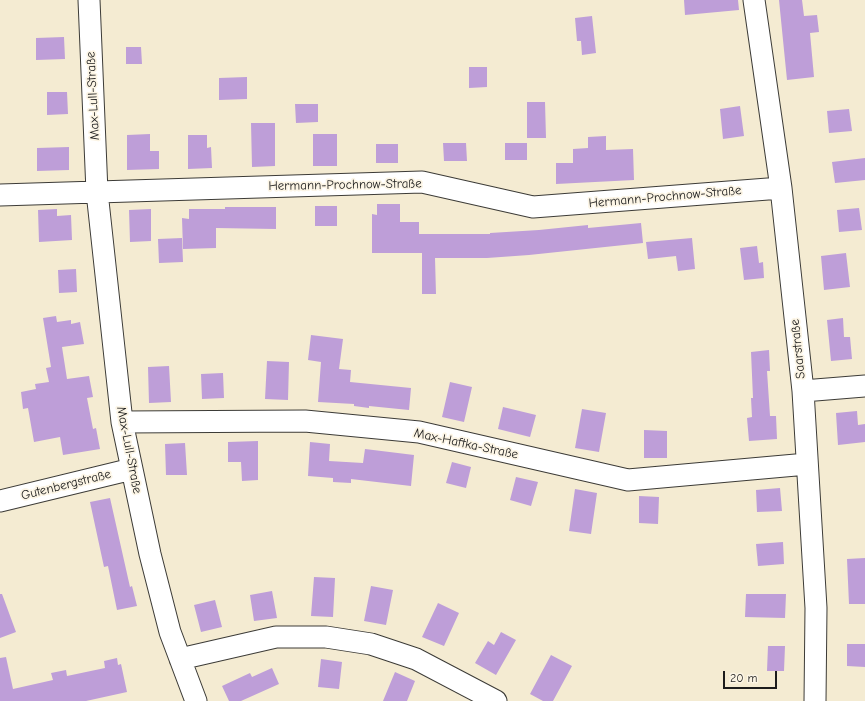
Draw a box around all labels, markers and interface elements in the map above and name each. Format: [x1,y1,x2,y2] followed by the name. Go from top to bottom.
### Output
[83,51,103,141] street label: Max-Lull-Straße
[268,176,422,194] street label: Hermann-Prochnow-Straße
[588,183,742,211] street label: Hermann-Prochnow-Straße
[787,318,809,380] street label: Saarstraße
[113,405,145,495] street label: Max-Lull-Straße
[412,425,520,463] street label: Max-Haftka-Straße
[19,466,113,504] street label: Gutenbergstraße
[725,663,779,689] scale bar
[730,671,758,685] text: 20 m

